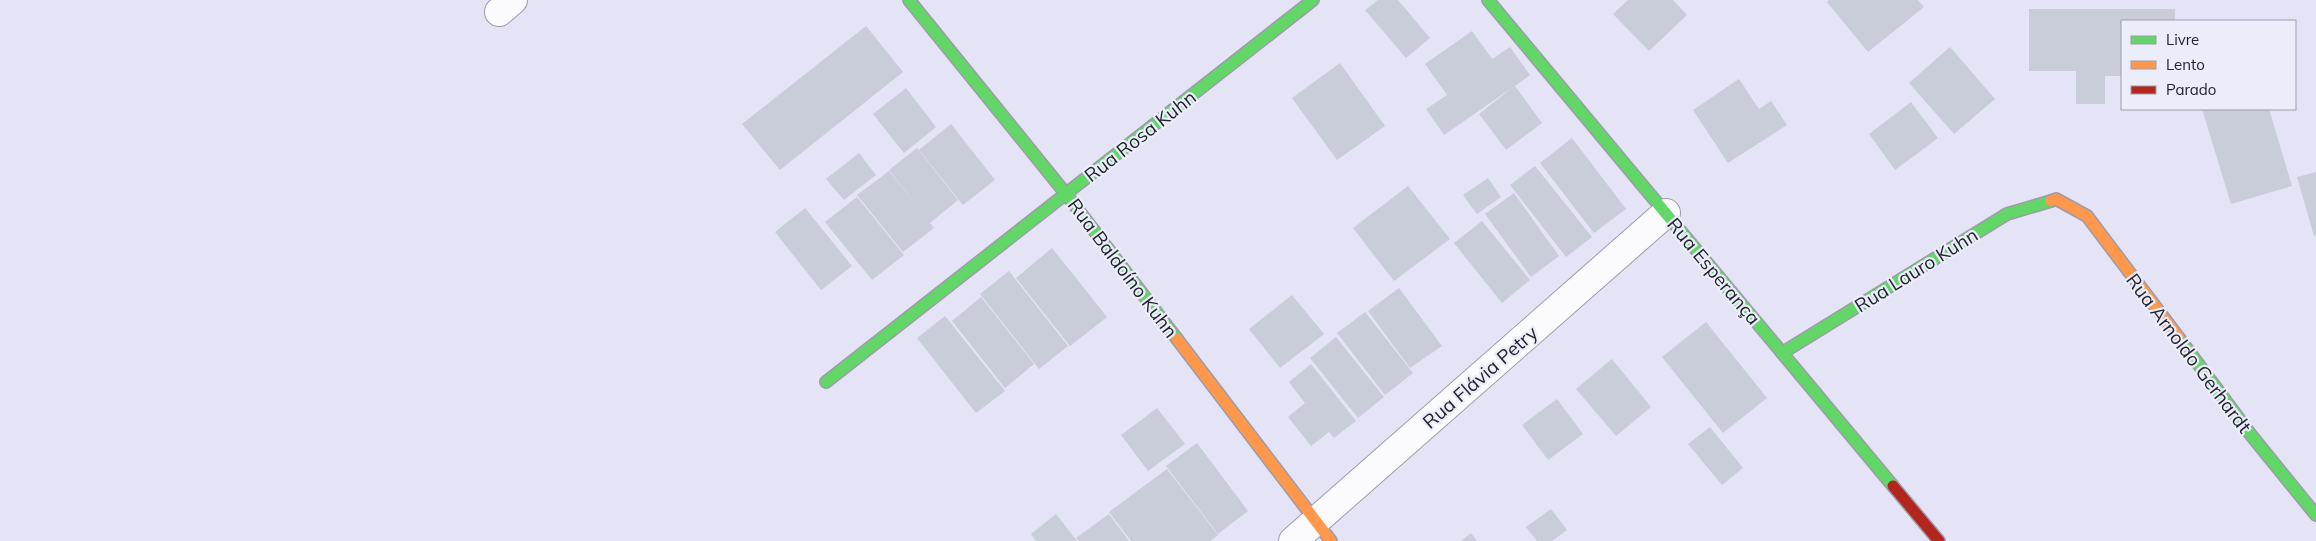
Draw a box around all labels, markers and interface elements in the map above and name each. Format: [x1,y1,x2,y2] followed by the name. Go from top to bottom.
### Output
[2121,20,2296,110] legend
[2166,30,2199,49] text: Livre
[2166,55,2205,74] text: Lento
[2166,80,2216,99] text: Parado
[1079,85,1201,187] street label: Rua Rosa Kuhn
[1063,194,1183,342] street label: Rua Baldoíno Kuhn
[1662,212,1766,330] street label: Rua Esperança
[1850,223,1982,317] street label: Rua Lauro Kuhn
[2121,268,2257,438] street label: Rua Arnoldo Gerhardt
[1418,321,1542,433] street label: Rua Flávia Petry

